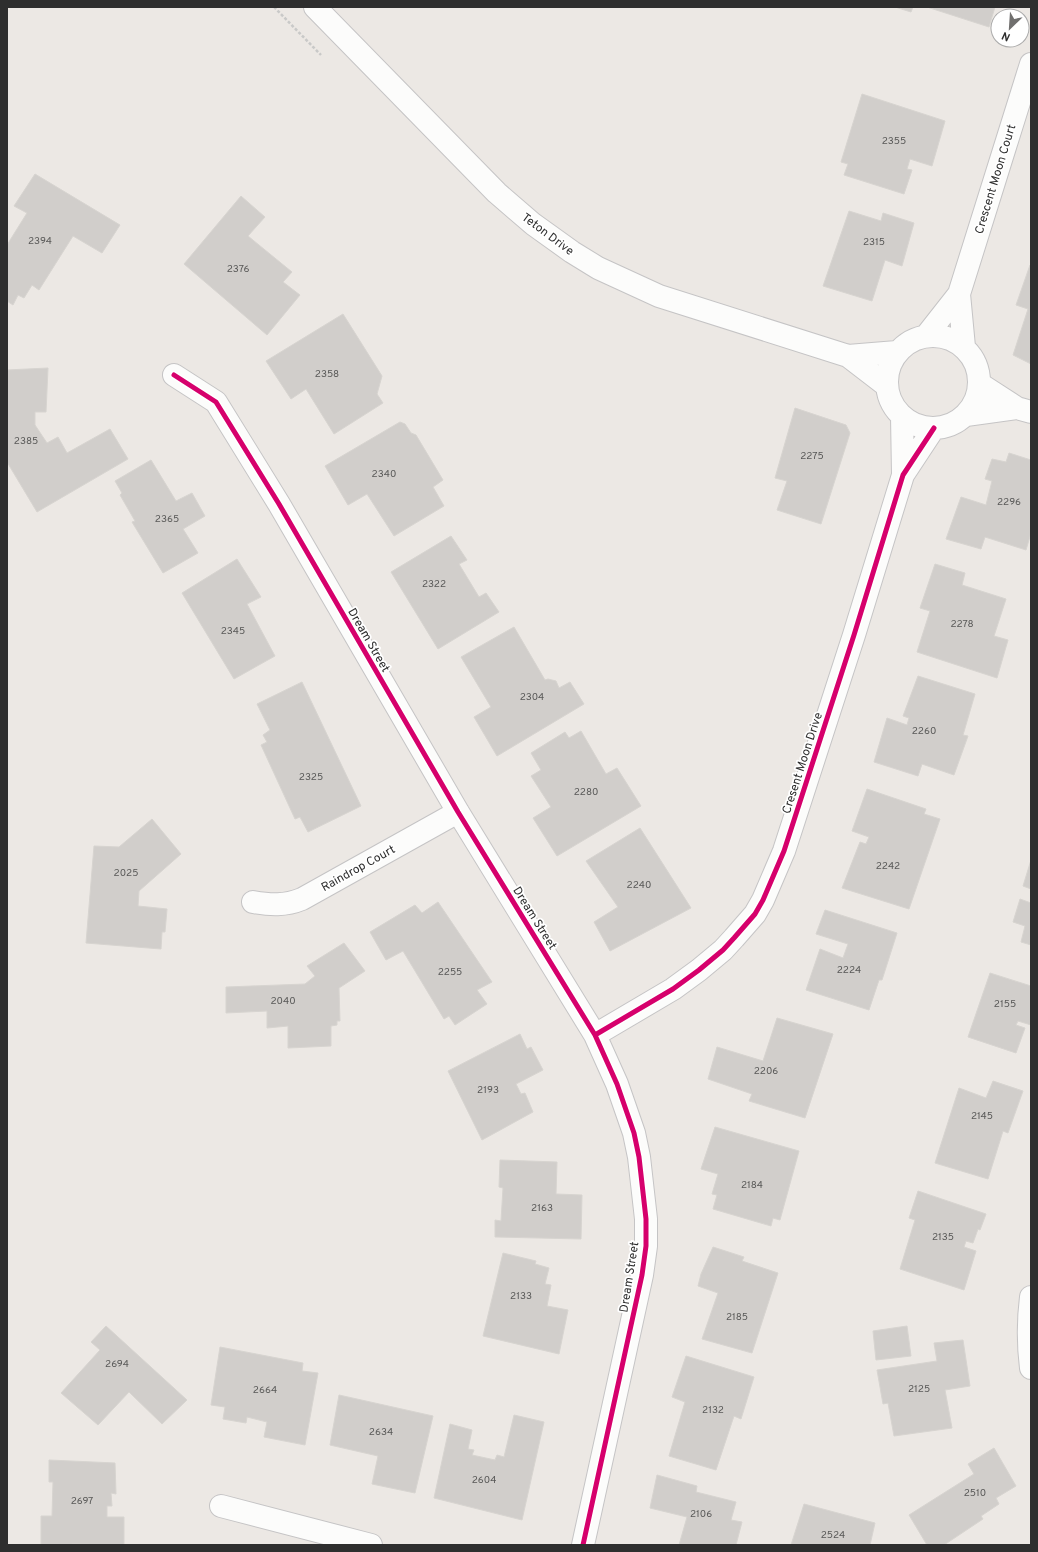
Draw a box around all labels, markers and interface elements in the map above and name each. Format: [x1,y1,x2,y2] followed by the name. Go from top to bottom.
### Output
[990,8,1030,48] north arrow
[1000,28,1013,44] text: N
[972,122,1020,236] street label: Crescent Moon Court
[882,135,906,148] house number: 2355
[518,210,577,260] street label: Teton Drive
[28,235,52,248] house number: 2394
[863,236,885,249] house number: 2315
[227,263,249,276] house number: 2376
[315,368,339,381] house number: 2358
[14,435,38,448] house number: 2385
[800,450,824,463] house number: 2275
[372,468,396,481] house number: 2340
[997,496,1021,509] house number: 2296
[155,513,179,526] house number: 2365
[422,578,446,591] house number: 2322
[343,606,393,675] street label: Dream Street
[950,618,974,631] house number: 2278
[221,625,245,638] house number: 2345
[520,691,544,704] house number: 2304
[779,711,827,816] street label: Cresent Moon Drive
[912,725,936,738] house number: 2260
[299,771,323,784] house number: 2325
[574,786,598,799] house number: 2280
[319,842,398,896] street label: Raindrop Court
[876,860,900,873] house number: 2242
[114,867,138,880] house number: 2025
[627,879,651,892] house number: 2240
[508,884,560,953] street label: Dream Street
[837,964,861,977] house number: 2224
[438,966,462,979] house number: 2255
[270,995,296,1008] house number: 2040
[994,998,1016,1011] house number: 2155
[754,1065,778,1078] house number: 2206
[477,1084,499,1097] house number: 2193
[971,1110,993,1123] house number: 2145
[741,1179,763,1192] house number: 2184
[531,1202,553,1215] house number: 2163
[932,1231,954,1244] house number: 2135
[616,1241,643,1314] street label: Dream Street
[510,1290,532,1303] house number: 2133
[726,1311,748,1324] house number: 2185
[105,1358,129,1371] house number: 2694
[908,1383,930,1396] house number: 2125
[253,1384,277,1397] house number: 2664
[702,1404,724,1417] house number: 2132
[369,1426,393,1439] house number: 2634
[472,1474,496,1487] house number: 2604
[964,1487,986,1500] house number: 2510
[71,1495,93,1508] house number: 2697
[690,1508,712,1521] house number: 2106
[821,1529,845,1542] house number: 2524

